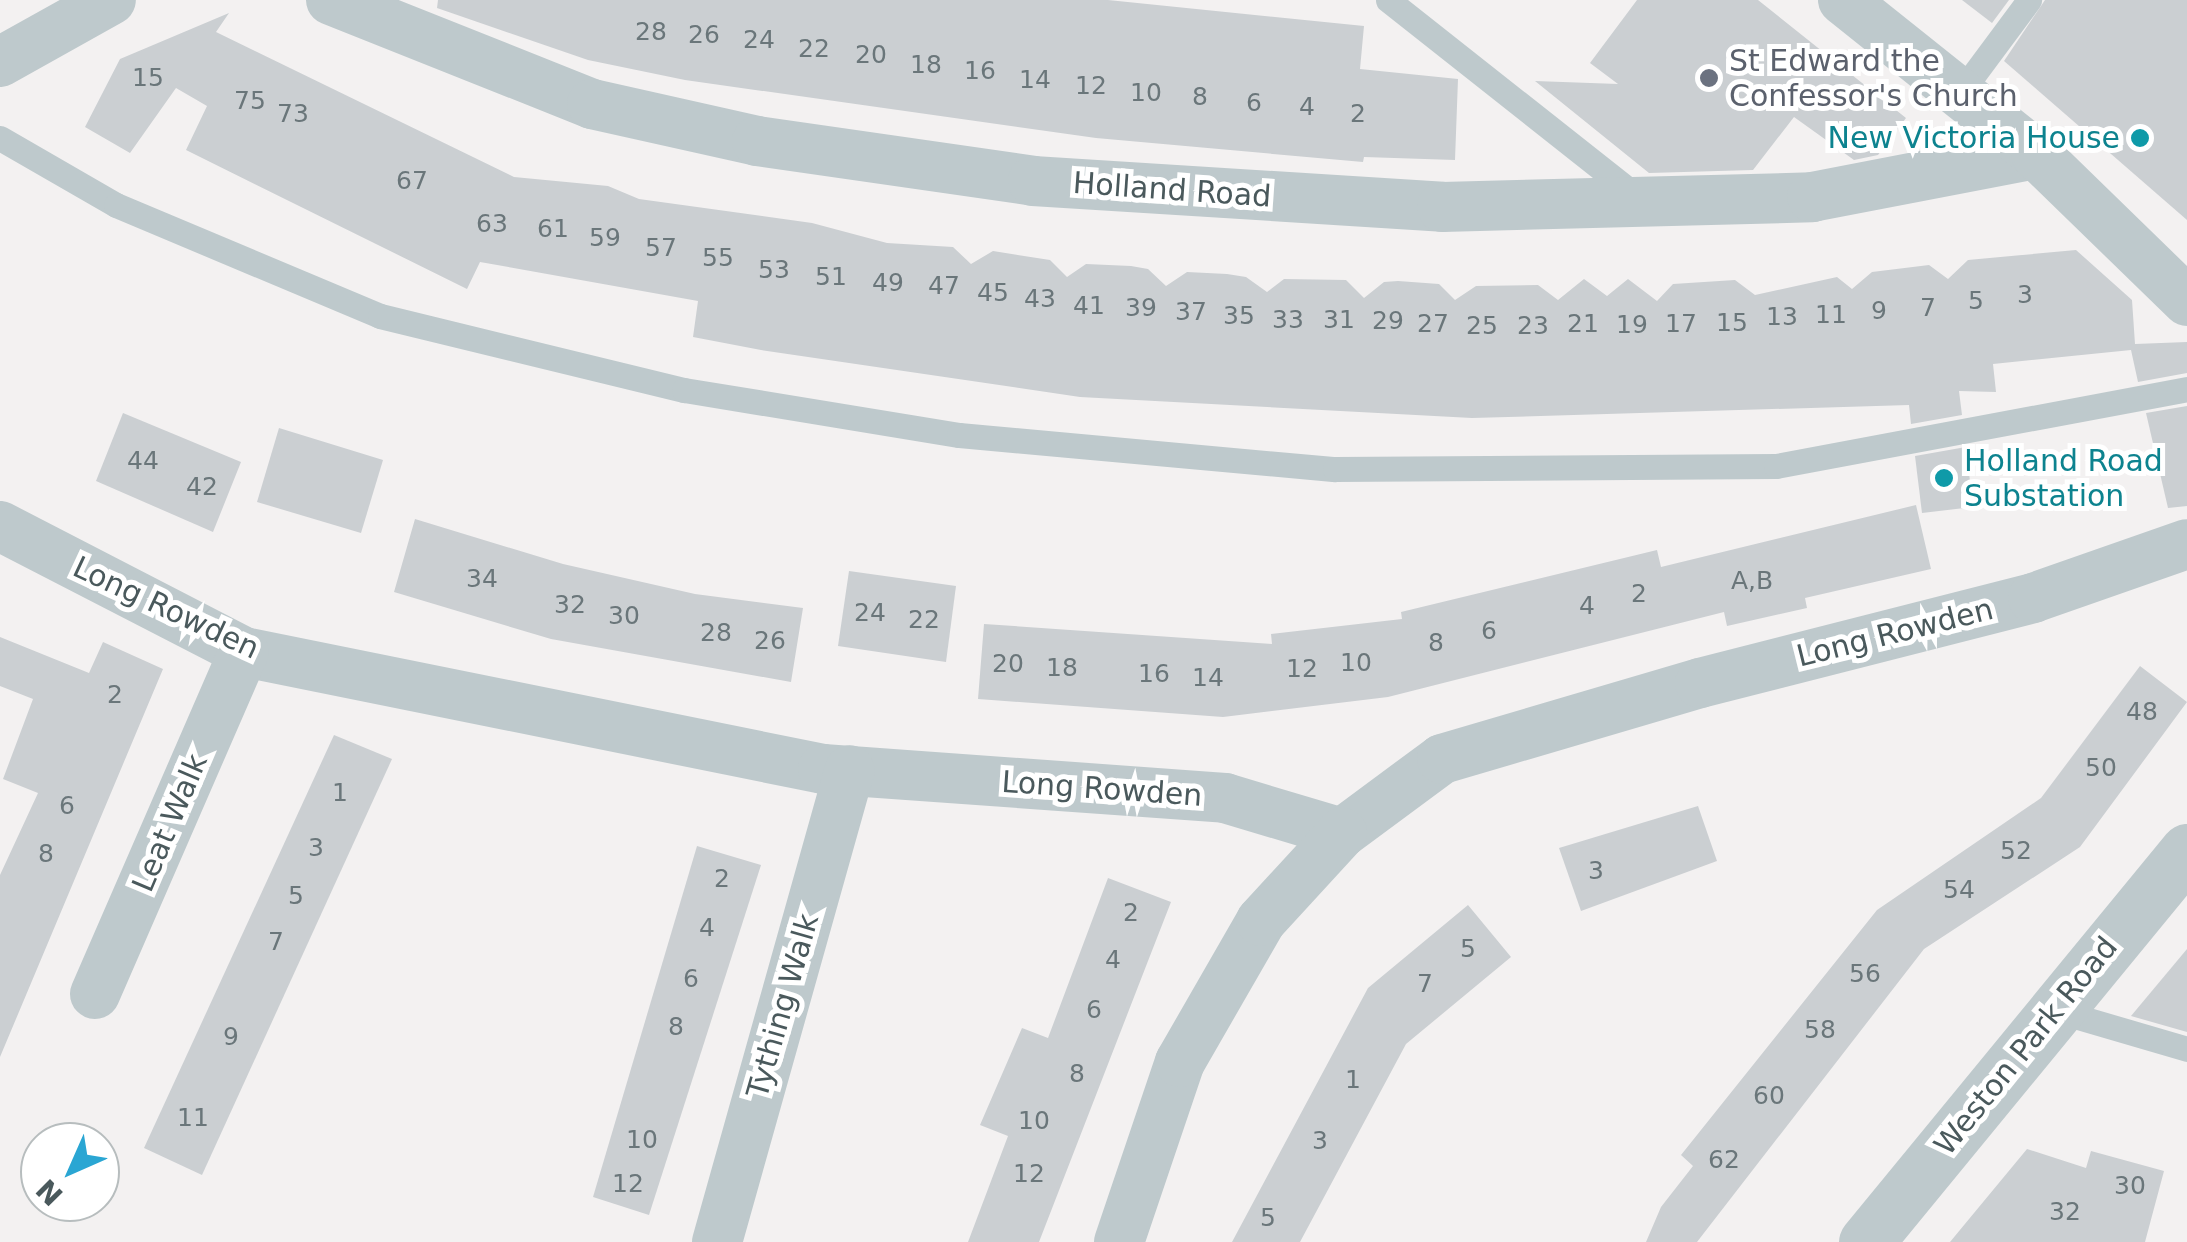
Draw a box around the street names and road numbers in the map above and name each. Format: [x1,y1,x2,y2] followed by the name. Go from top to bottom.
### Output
[1072,165,1272,215] street label: Holland Road
[67,549,265,667] street label: Long Rowden
[1793,591,1997,675] street label: Long Rowden
[125,749,215,897] street label: Leat Walk
[1000,764,1204,814] street label: Long Rowden
[740,910,826,1102] street label: Tything Walk
[1927,930,2125,1162] street label: Weston Park Road

